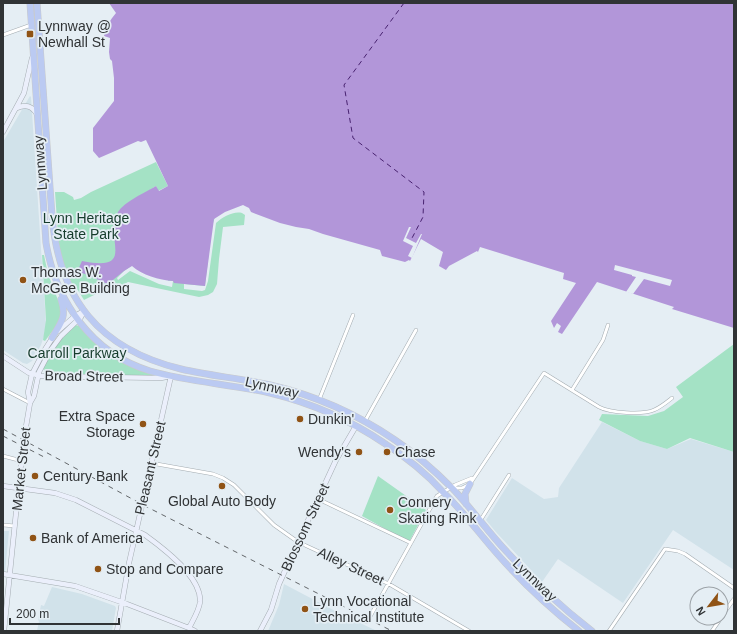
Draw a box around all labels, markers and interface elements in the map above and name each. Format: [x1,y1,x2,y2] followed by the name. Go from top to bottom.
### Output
[38,18,111,50] place label: Lynnway @ Newhall St
[25,29,35,39] marker: Lynnway @ Newhall St
[30,135,50,191] street label: Lynnway
[43,210,130,242] park label: Lynn Heritage State Park
[31,264,130,296] place label: Thomas W. McGee Building
[18,275,28,285] marker: Thomas W. McGee Building
[28,345,126,361] park label: Carroll Parkway
[45,367,124,385] street label: Broad Street
[244,373,300,401] street label: Lynnway
[59,408,135,440] place label: Extra Space Storage
[308,411,354,427] place label: Dunkin'
[295,414,305,424] marker: Dunkin'
[131,419,169,516] street label: Pleasant Street
[138,419,148,429] marker: Extra Space Storage
[9,426,33,512] street label: Market Street
[298,444,351,460] place label: Wendy's
[395,444,436,460] place label: Chase
[354,447,364,457] marker: Wendy's
[382,447,392,457] marker: Chase
[43,468,129,484] place label: Century Bank
[30,471,40,481] marker: Century Bank
[217,481,227,491] marker: Global Auto Body
[278,481,332,573] street label: Blossom Street
[168,493,276,509] place label: Global Auto Body
[398,494,478,526] place label: Connery Skating Rink
[385,505,395,515] marker: Connery Skating Rink
[41,530,143,546] place label: Bank of America
[28,533,38,543] marker: Bank of America
[315,544,387,588] street label: Alley Street
[510,555,560,605] street label: Lynnway
[106,561,224,577] place label: Stop and Compare
[93,564,103,574] marker: Stop and Compare
[689,586,729,626] north arrow
[313,593,424,625] place label: Lynn Vocational Technical Institute
[10,600,119,626] scale bar
[300,604,310,614] marker: Lynn Vocational Technical Institute
[693,605,708,618] text: N
[16,607,49,621] text: 200 m

